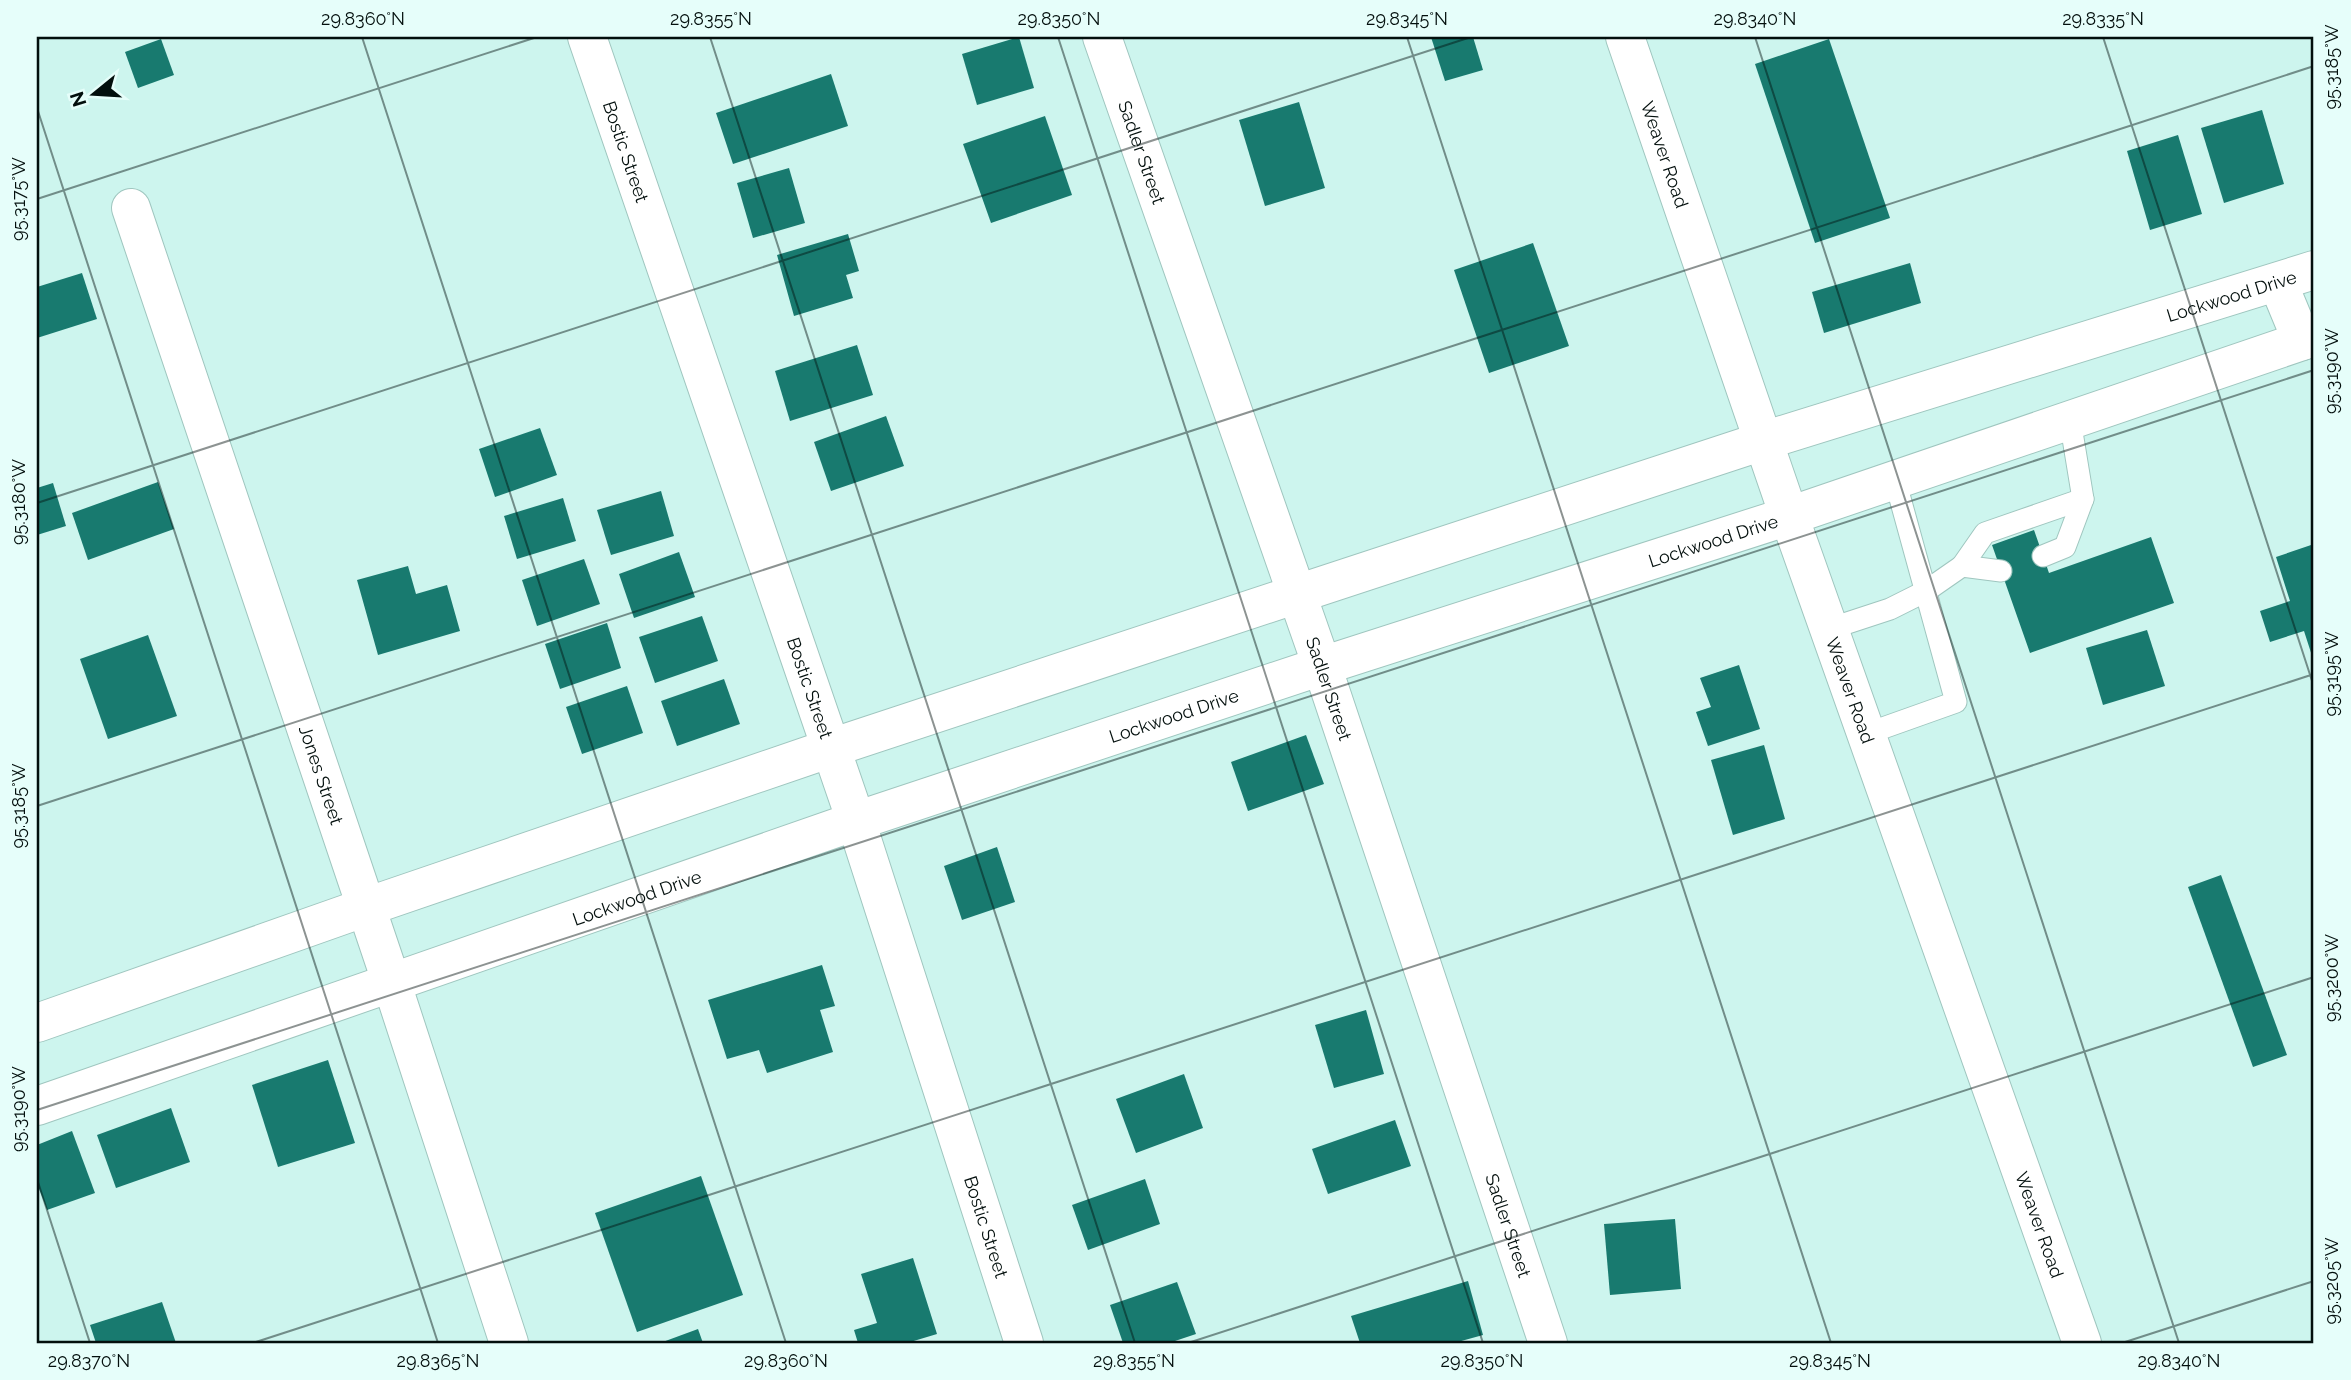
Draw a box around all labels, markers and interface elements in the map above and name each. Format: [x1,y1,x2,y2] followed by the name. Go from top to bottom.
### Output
[321,8,405,29] text: 29.8360°N
[670,8,752,29] text: 29.8355°N
[1018,8,1100,29] text: 29.8350°N
[1366,8,1448,29] text: 29.8345°N
[1714,8,1796,29] text: 29.8340°N
[2062,8,2144,29] text: 29.8335°N
[2321,24,2342,110] text: 95.3185°W
[60,60,130,130] north arrow
[65,89,91,110] text: N
[599,98,653,205] street label: Bostic Street
[1115,98,1170,207] street label: Sadler Street
[1637,98,1693,210] street label: Weaver Road
[8,157,29,241] text: 95.3175°W
[2164,265,2299,326] street label: Lockwood Drive
[2321,328,2342,414] text: 95.3190°W
[8,459,29,545] text: 95.3180°W
[1646,510,1781,571] street label: Lockwood Drive
[2321,631,2342,717] text: 95.3195°W
[783,634,837,741] street label: Bostic Street
[1302,634,1357,743] street label: Sadler Street
[1822,634,1879,746] street label: Weaver Road
[1106,684,1241,747] street label: Lockwood Drive
[295,722,348,827] street label: Jones Street
[8,763,29,849] text: 95.3185°W
[570,865,704,929] street label: Lockwood Drive
[2321,934,2342,1022] text: 95.3200°W
[8,1066,29,1152] text: 95.3190°W
[2012,1169,2069,1281] street label: Weaver Road
[1482,1171,1536,1280] street label: Sadler Street
[960,1173,1013,1280] street label: Bostic Street
[2321,1237,2342,1325] text: 95.3205°W
[48,1350,130,1371] text: 29.8370°N
[397,1350,479,1371] text: 29.8365°N
[744,1350,828,1371] text: 29.8360°N
[1093,1350,1175,1371] text: 29.8355°N
[1441,1350,1523,1371] text: 29.8350°N
[1789,1350,1871,1371] text: 29.8345°N
[2138,1350,2220,1371] text: 29.8340°N

